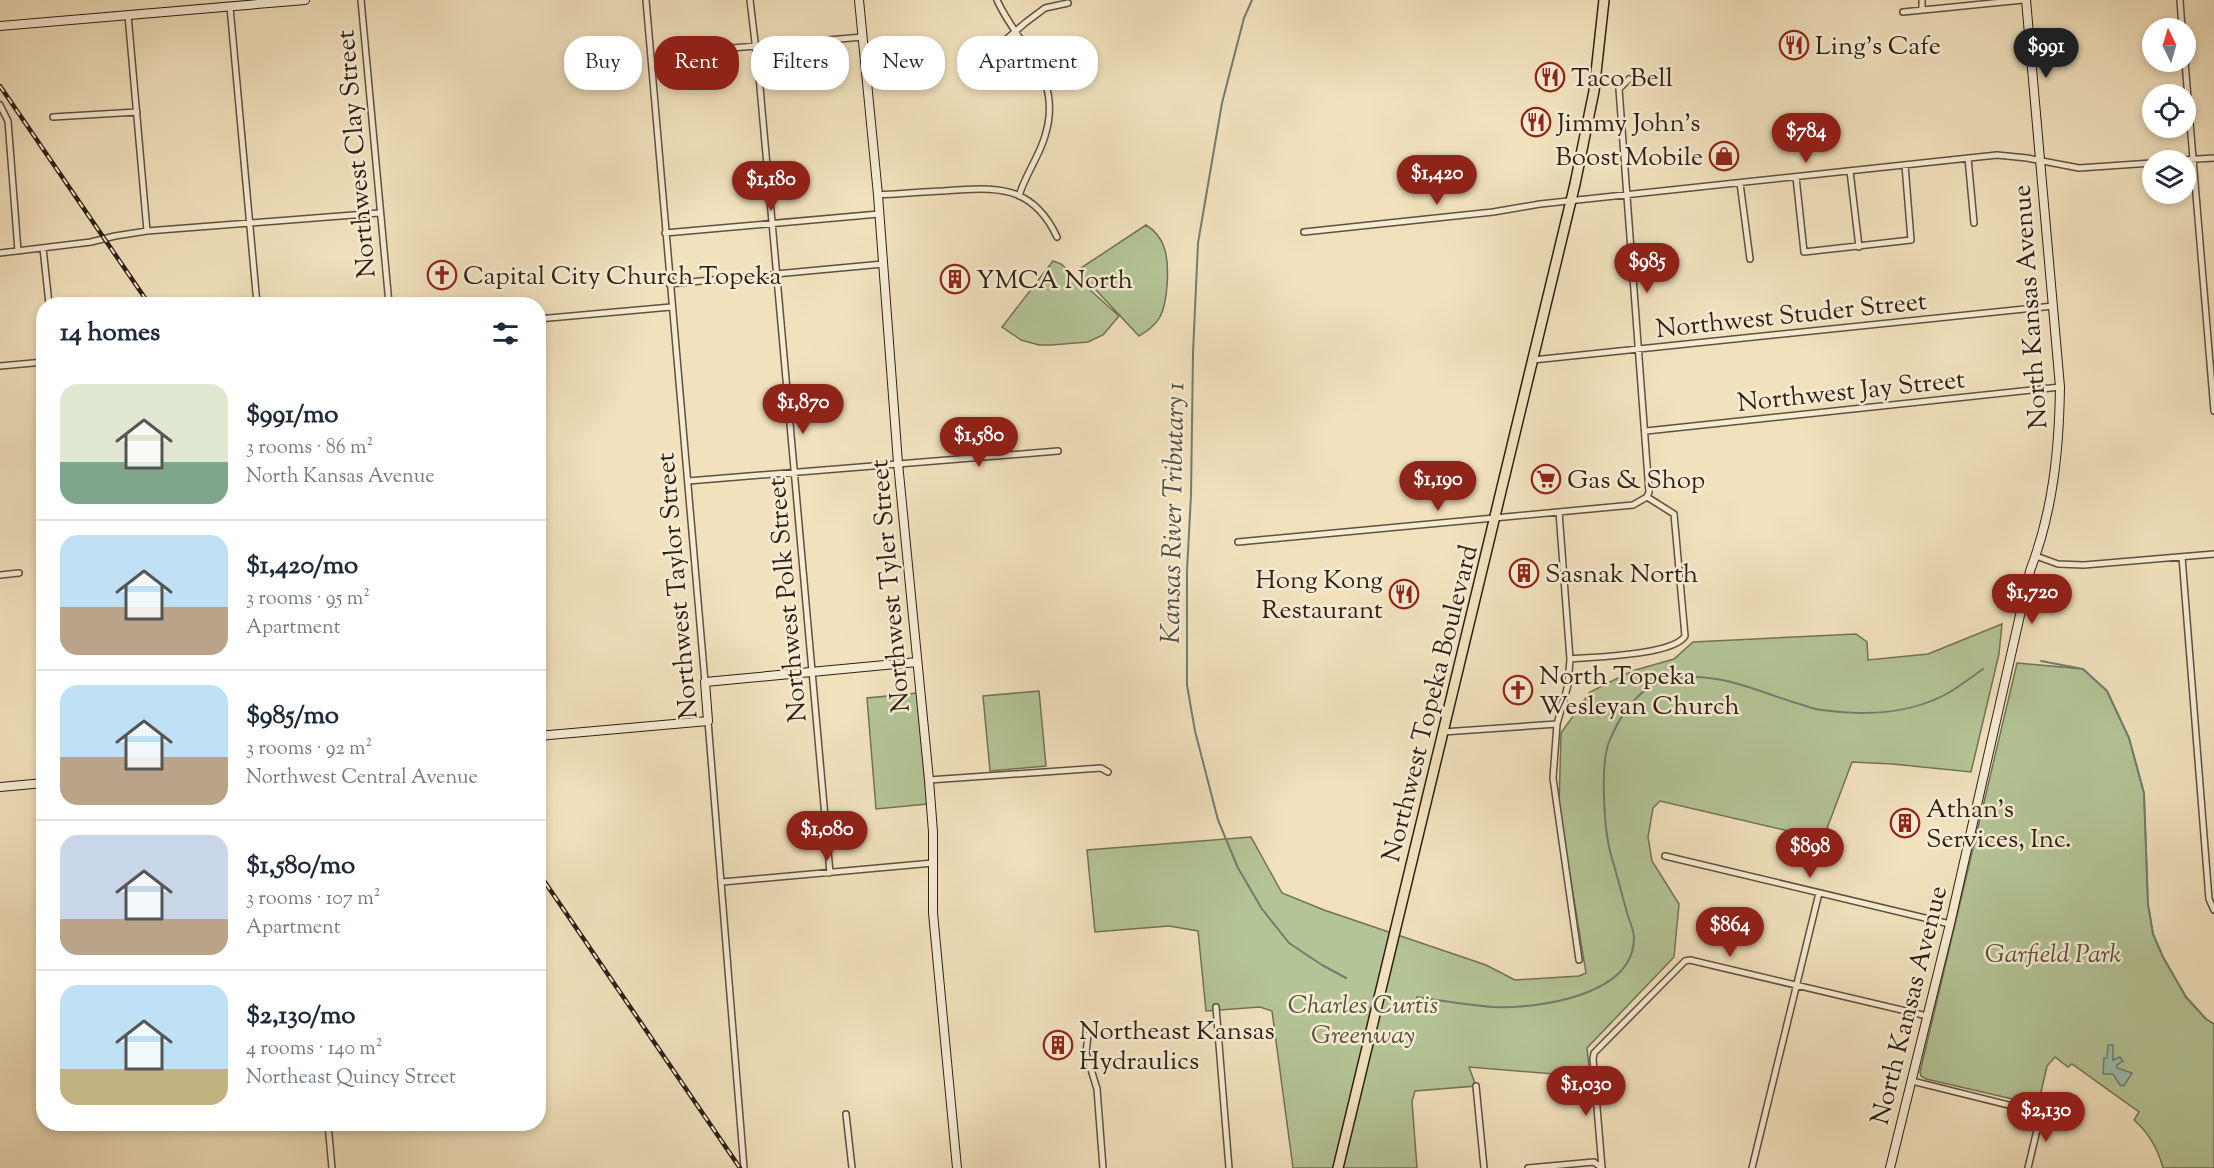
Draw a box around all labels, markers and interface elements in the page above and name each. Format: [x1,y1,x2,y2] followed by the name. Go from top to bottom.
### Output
[2142,18,2196,72] north arrow
[2142,18,2196,204] map controls
[328,28,387,280] street label: Northwest Clay Street
[2010,28,2082,79] pin: $991
[1778,29,1810,61] restaurant icon: Ling's Cafe
[1815,29,1941,66] place label: Ling's Cafe
[2028,33,2064,62] text: $991
[564,36,642,90] chip: Buy
[654,36,739,90] chip: Rent
[751,36,849,90] chip: Filters
[861,36,945,90] chip: New
[957,36,1098,90] chip: Apartment
[1534,61,1566,93] restaurant icon: Taco Bell
[1571,61,1673,98] place label: Taco Bell
[2142,84,2196,138] button: locate
[1520,106,1552,138] restaurant icon: Jimmy John's
[1555,106,1700,143] place label: Jimmy John's
[1770,113,1842,164] pin: $784
[1786,118,1826,147] text: $784
[1555,140,1703,177] place label: Boost Mobile
[1708,140,1740,172] shop icon: Boost Mobile
[2142,150,2196,204] button: layers
[1388,155,1486,206] pin: $1,420
[1411,160,1463,189] text: $1,420
[722,161,820,212] pin: $1,180
[746,166,796,195] text: $1,180
[2004,183,2058,430] street label: North Kansas Avenue
[1611,243,1683,294] pin: $985
[1628,248,1666,277] text: $985
[426,259,458,291] church icon: Capital City Church Topeka
[463,259,782,296] place label: Capital City Church Topeka
[939,263,971,295] building icon: YMCA North
[976,263,1133,300] place label: YMCA North
[1654,284,1929,349] street label: Northwest Studer Street
[60,315,160,352] text: 14 homes
[489,317,522,350] icon: filters
[1736,362,1967,423] street label: Northwest Jay Street
[1153,382,1196,644] water label: Kansas River Tributary 1
[754,384,852,435] pin: $1,870
[777,389,829,418] text: $1,870
[246,397,338,434] text: $991/mo
[108,408,180,480] icon: home
[930,417,1028,468] pin: $1,580
[954,422,1004,451] text: $1,580
[246,434,373,463] text: 3 rooms · 86 m²
[648,451,709,721] street label: Northwest Taylor Street
[862,458,921,714] street label: Northwest Tyler Street
[1389,461,1487,512] pin: $1,190
[246,463,435,492] text: North Kansas Avenue
[1530,463,1562,495] supermarket icon: Gas & Shop
[1567,463,1705,500] place label: Gas & Shop
[1413,466,1463,495] text: $1,190
[759,476,818,724] street label: Northwest Polk Street
[1374,541,1489,866] street label: Northwest Topeka Boulevard
[246,548,358,585] text: $1,420/mo
[1508,557,1540,589] building icon: Sasnak North
[1545,557,1698,594] place label: Sasnak North
[108,559,180,631] icon: home
[1255,563,1383,630] place label: Hong Kong Restaurant
[1983,574,2081,625] pin: $1,720
[1388,578,1420,610] restaurant icon: Hong Kong Restaurant
[2006,579,2058,608] text: $1,720
[246,585,370,614] text: 3 rooms · 95 m²
[246,614,341,643] text: Apartment
[1539,659,1740,726] place label: North Topeka Wesleyan Church
[1502,674,1534,706] church icon: North Topeka Wesleyan Church
[246,698,339,735] text: $985/mo
[108,709,180,781] icon: home
[246,735,372,764] text: 3 rooms · 92 m²
[246,764,478,793] text: Northwest Central Avenue
[1926,792,2072,859] place label: Athan's Services, Inc.
[1889,807,1921,839] building icon: Athan's Services, Inc.
[778,811,876,862] pin: $1,080
[800,816,854,845] text: $1,080
[1774,828,1846,879] pin: $898
[1790,833,1830,862] text: $898
[246,848,355,885] text: $1,580/mo
[108,859,180,931] icon: home
[1863,882,1958,1129] street label: North Kansas Avenue
[246,885,380,914] text: 3 rooms · 107 m²
[1694,907,1766,958] pin: $864
[1710,912,1750,941] text: $864
[246,914,341,943] text: Apartment
[1985,937,2121,974] park label: Garfield Park
[1288,988,1438,1055] park label: Charles Curtis Greenway
[246,998,355,1035] text: $2,130/mo
[108,1009,180,1081] icon: home
[1079,1014,1275,1081] place label: Northeast Kansas Hydraulics
[1042,1029,1074,1061] building icon: Northeast Kansas Hydraulics
[246,1035,383,1064] text: 4 rooms · 140 m²
[246,1064,456,1093] text: Northeast Quincy Street
[1537,1066,1635,1117] pin: $1,030
[1561,1071,1611,1100] text: $1,030
[1997,1092,2095,1143] pin: $2,130
[2021,1097,2071,1126] text: $2,130

